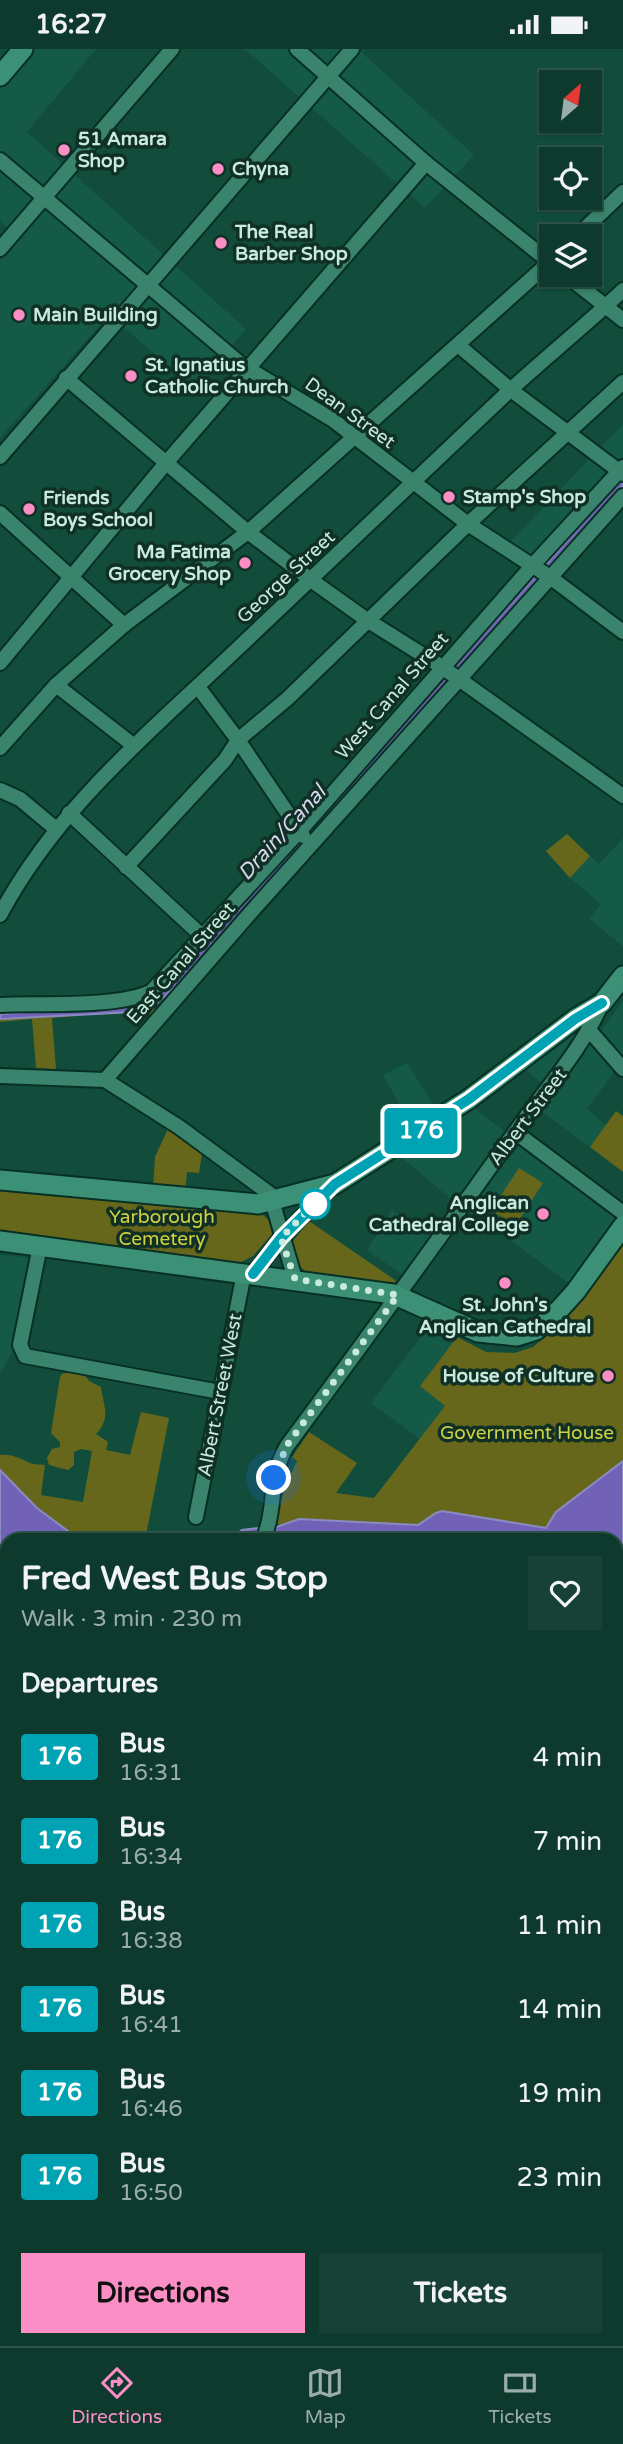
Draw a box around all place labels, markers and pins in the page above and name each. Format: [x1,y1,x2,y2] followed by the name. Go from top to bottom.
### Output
[78,128,167,173] place label: 51 Amara Shop
[56,142,72,158] marker: 51 Amara Shop
[232,158,289,181] place label: Chyna
[210,161,226,177] marker: Chyna
[234,221,348,266] place label: The Real Barber Shop
[213,235,229,251] marker: The Real Barber Shop
[33,304,158,327] place label: Main Building
[11,307,27,323] marker: Main Building
[145,354,289,398] place label: St. Ignatius Catholic Church
[123,368,139,384] marker: St. Ignatius Catholic Church
[463,486,586,509] place label: Stamp's Shop
[43,487,153,532] place label: Friends Boys School
[441,489,457,505] marker: Stamp's Shop
[21,501,37,517] marker: Friends Boys School
[108,541,231,586] place label: Ma Fatima Grocery Shop
[237,555,253,571] marker: Ma Fatima Grocery Shop
[300,1189,330,1219] unlabelled marker
[369,1192,529,1237] place label: Anglican Cathedral College
[535,1206,551,1222] marker: Anglican Cathedral College
[497,1275,513,1291] marker: St. John's Anglican Cathedral
[419,1294,591,1339] place label: St. John's Anglican Cathedral
[442,1365,594,1387] place label: House of Culture
[600,1368,616,1384] marker: House of Culture

